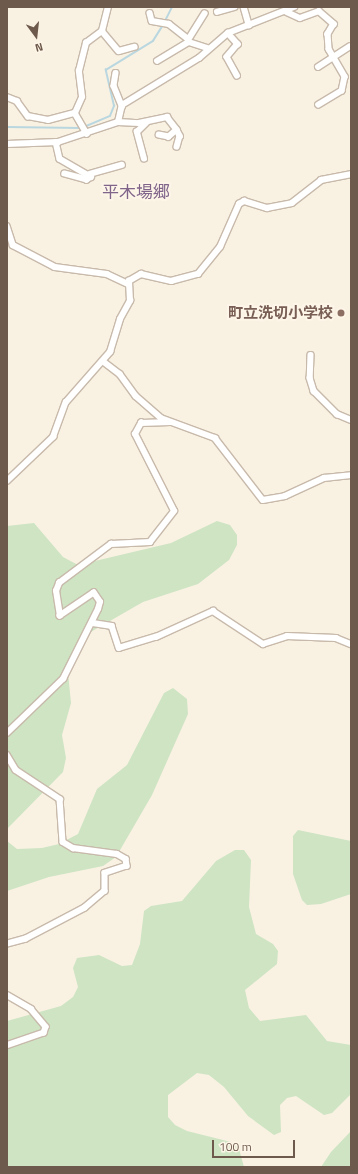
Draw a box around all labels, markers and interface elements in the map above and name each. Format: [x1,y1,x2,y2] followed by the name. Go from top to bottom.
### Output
[16,16,56,56] north arrow
[33,39,45,56] text: N
[102,183,170,203] district label: 平木場郷
[228,304,333,322] place label: 町立洗切小学校
[336,308,346,318] marker: 町立洗切小学校
[214,1132,297,1158] scale bar
[219,1137,252,1156] text: 100 m

